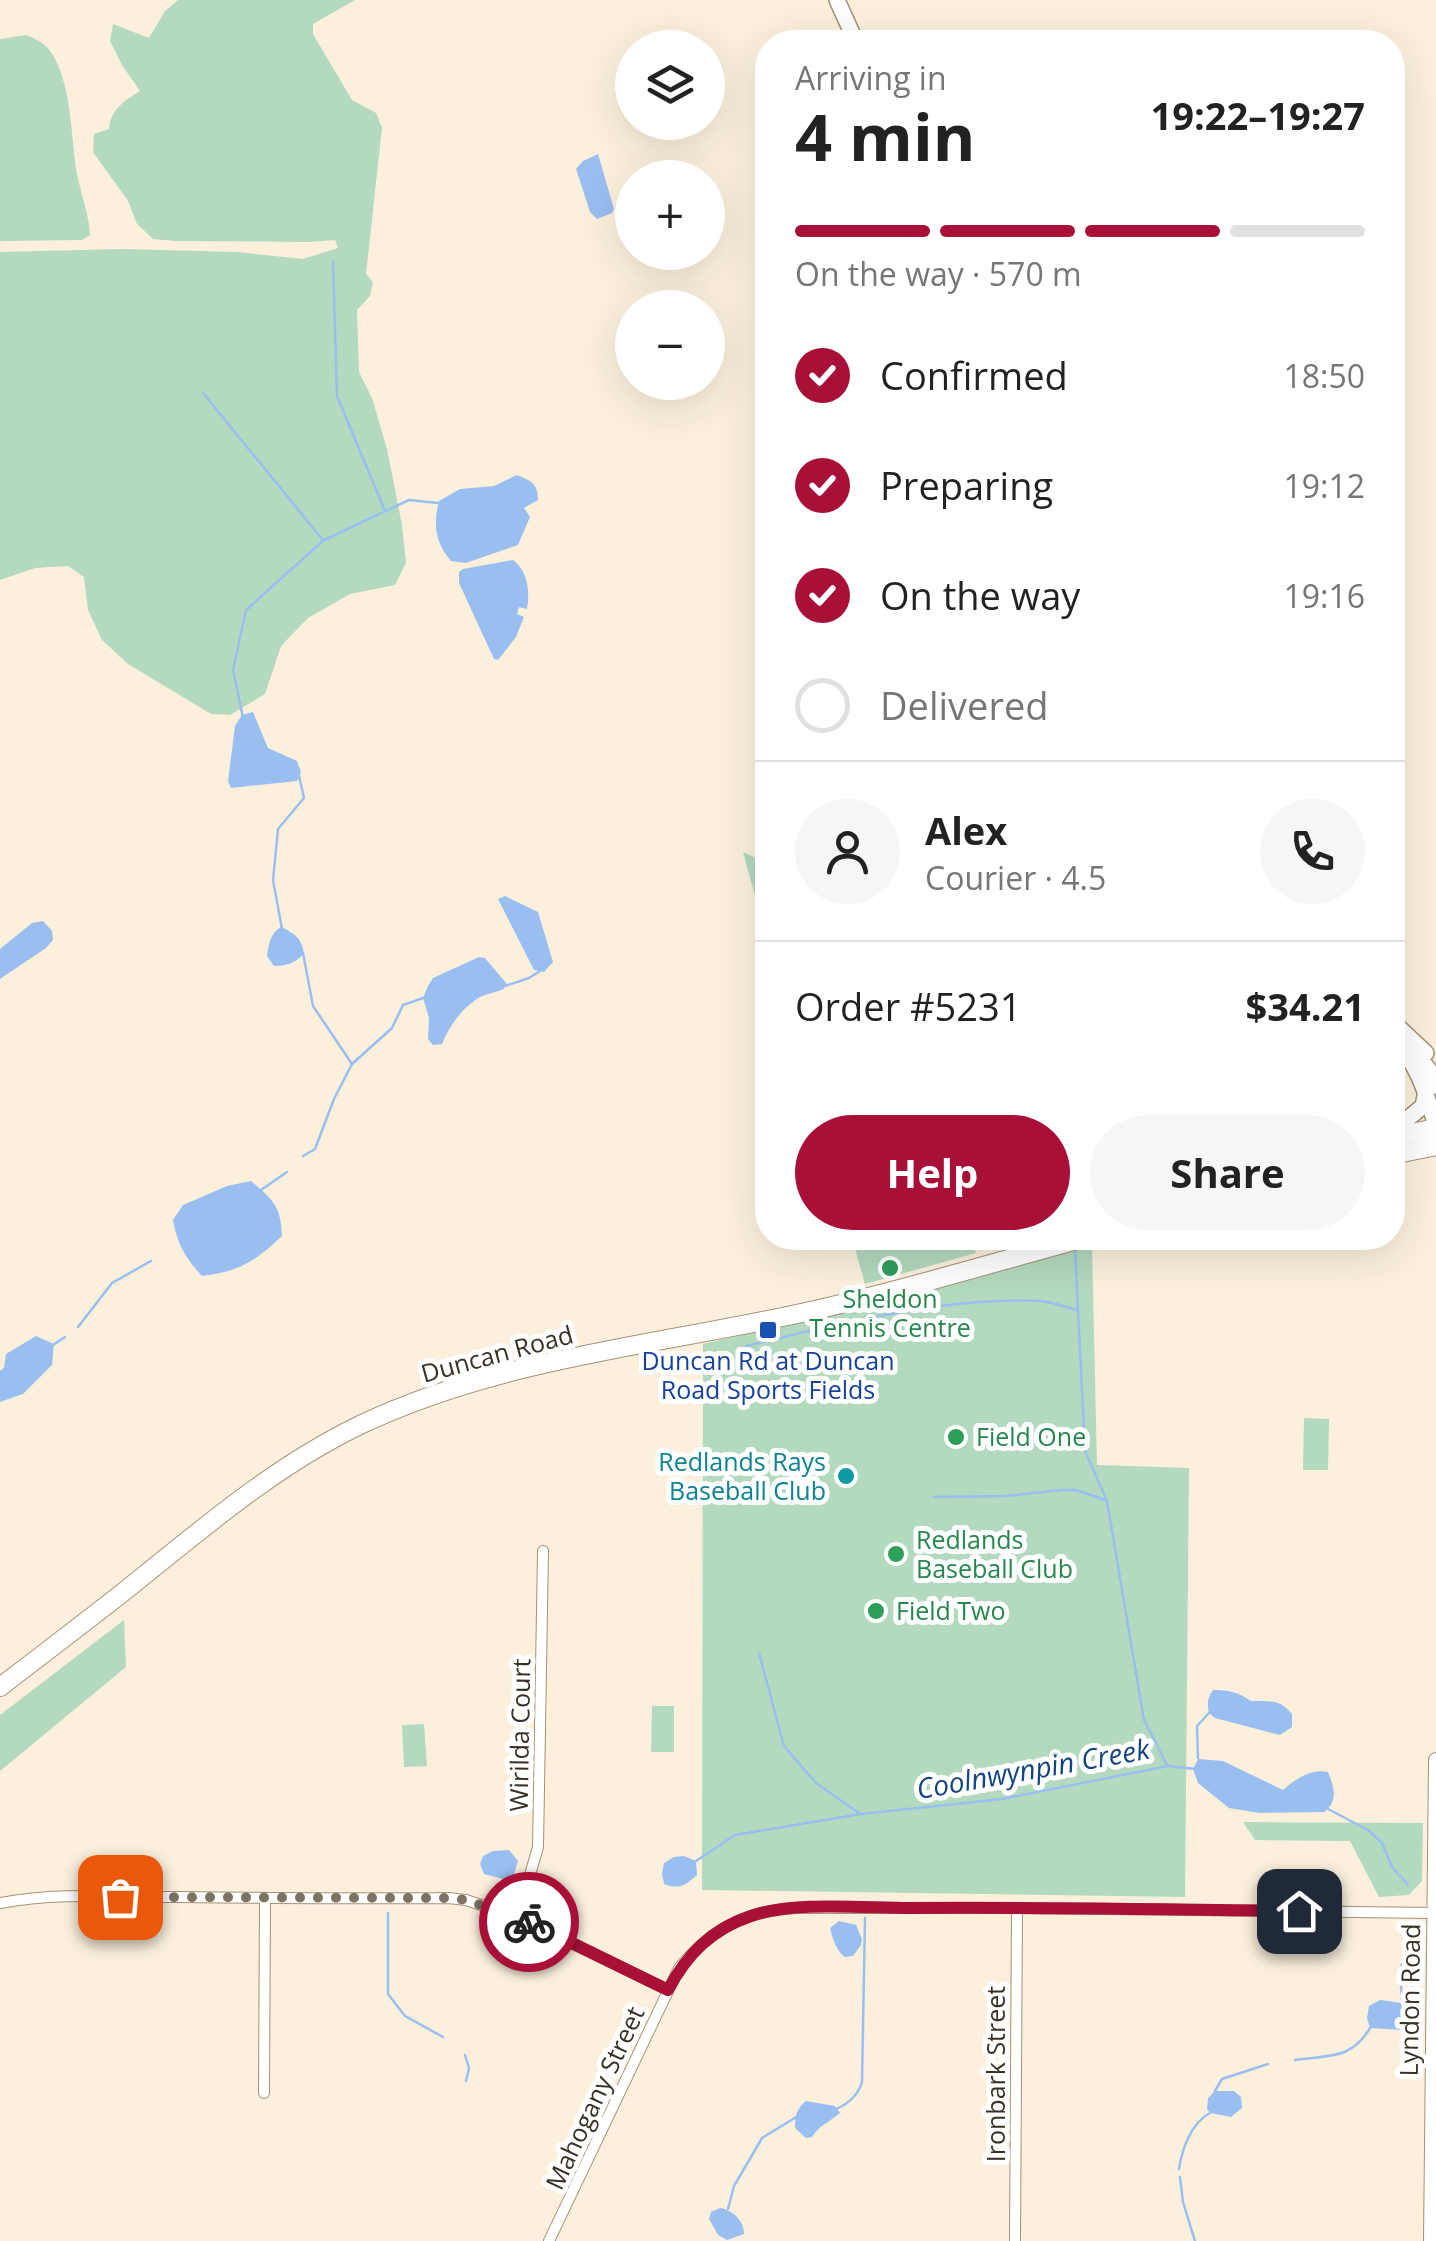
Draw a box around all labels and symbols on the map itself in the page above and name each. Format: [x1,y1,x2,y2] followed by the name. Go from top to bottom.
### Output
[879,1257,901,1279] marker: Sheldon Tennis Centre
[809,1281,971,1344] place label: Sheldon Tennis Centre
[417,1316,577,1390] street label: Duncan Road
[757,1319,779,1341] marker: Duncan Rd at Duncan Road Sports Fields
[641,1343,895,1406] place label: Duncan Rd at Duncan Road Sports Fields
[976,1419,1086,1453] place label: Field One
[945,1426,967,1448] marker: Field One
[658,1444,826,1507] place label: Redlands Rays Baseball Club
[835,1465,857,1487] marker: Redlands Rays Baseball Club
[916,1522,1073,1585] place label: Redlands Baseball Club
[885,1543,907,1565] marker: Redlands Baseball Club
[896,1593,1006,1627] place label: Field Two
[865,1600,887,1622] marker: Field Two
[501,1658,537,1812] street label: Wirilda Court
[913,1729,1154,1807] water label: Coolnwynpin Creek
[78,1855,163,1940] pin
[1257,1869,1342,1954] pin
[479,1872,579,1972] courier
[1391,1923,1427,2077] street label: Lyndon Road
[978,1986,1012,2162] street label: Ironbark Street
[537,2000,651,2195] street label: Mahogany Street

